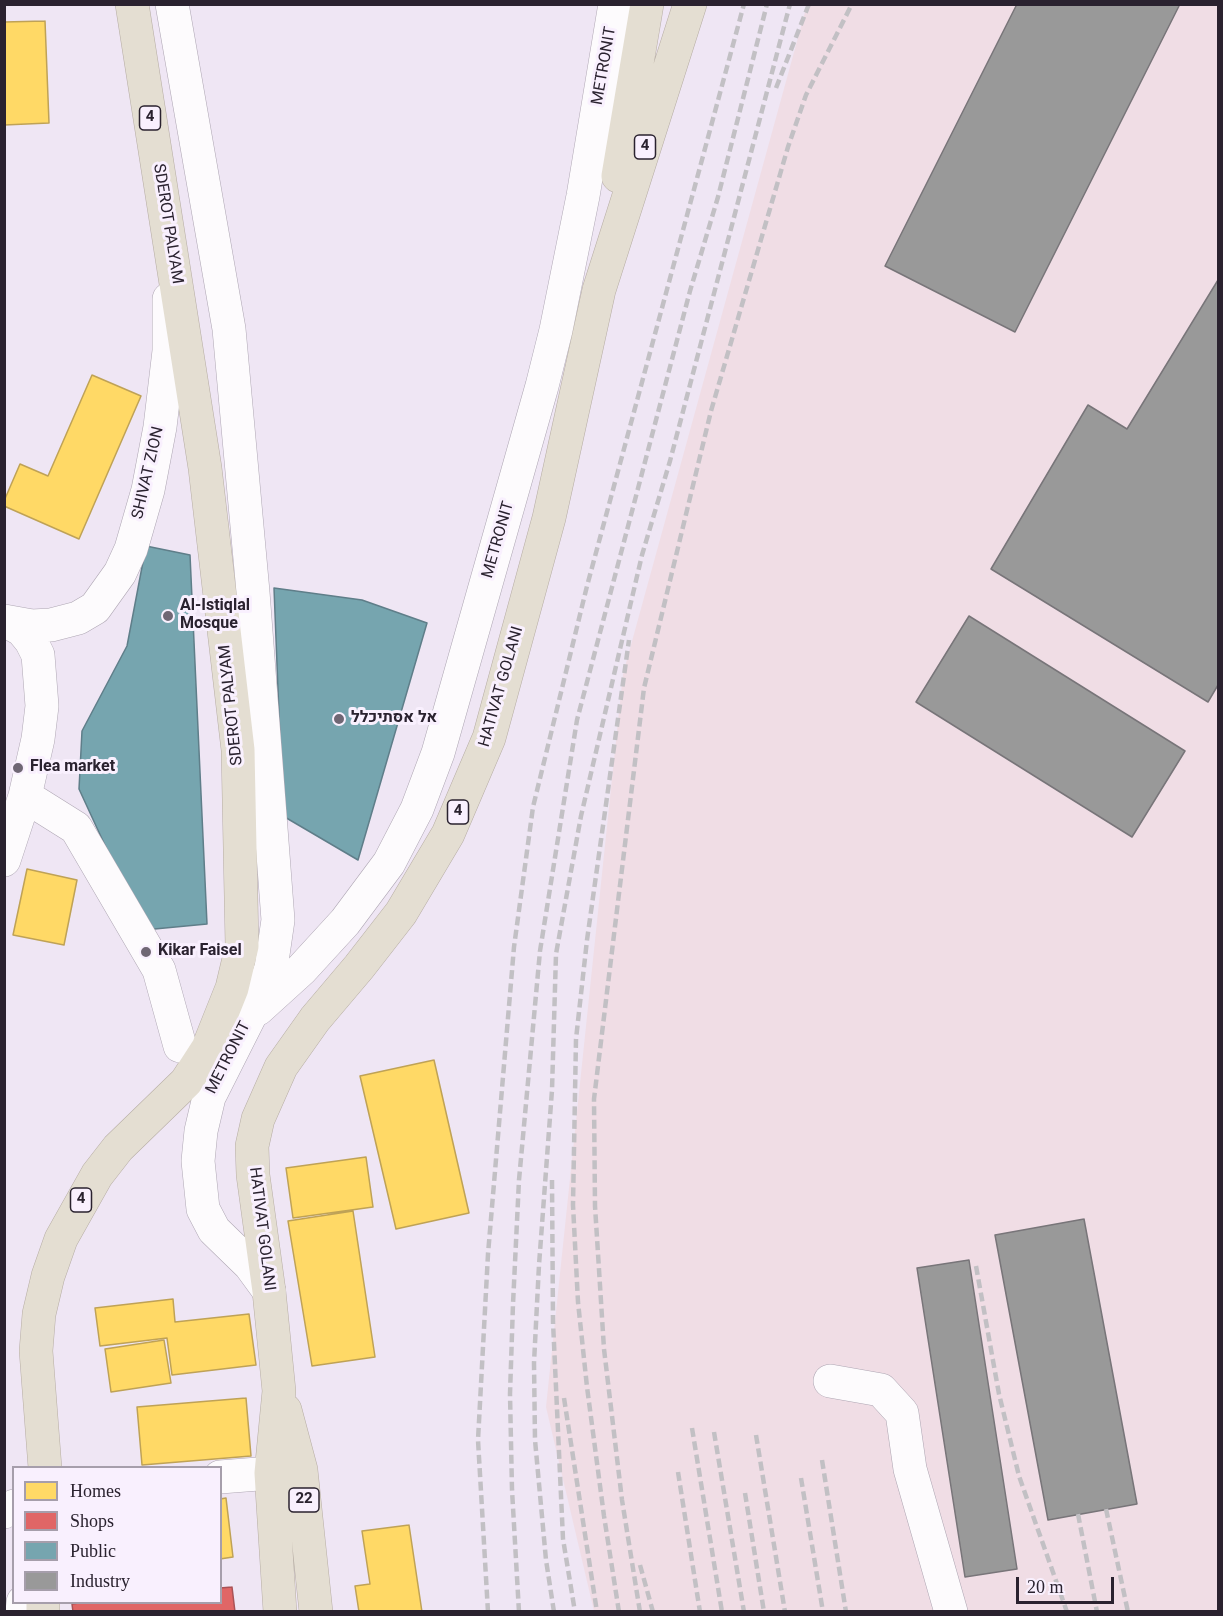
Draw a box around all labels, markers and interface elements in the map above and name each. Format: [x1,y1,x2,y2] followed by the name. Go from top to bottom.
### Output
[589,25,621,107] street label: METRONIT
[140,106,160,130] road number: 4
[634,135,656,159] road number: 4
[148,163,186,285] street label: SDEROT PALYAM
[129,425,169,521] street label: SHIVAT ZION
[479,499,519,581] street label: METRONIT
[180,597,250,635] place label: Al-Istiqlal Mosque
[161,609,175,623] marker: Al-Istiqlal Mosque
[476,625,528,749] street label: HATIVAT GOLANI
[216,644,248,766] street label: SDEROT PALYAM
[351,709,437,729] place label: אל אסתיכלל
[332,712,346,726] marker: אל אסתיכלל
[30,758,115,778] place label: Flea market
[11,761,25,775] marker: Flea market
[448,800,468,824] road number: 4
[158,942,242,962] place label: Kikar Faisel
[139,945,153,959] marker: Kikar Faisel
[203,1018,255,1098] street label: METRONIT
[244,1166,278,1292] street label: HATIVAT GOLANI
[70,1188,92,1212] road number: 4
[12,1466,222,1604] legend
[70,1481,121,1501] text: Homes
[289,1488,319,1512] road number: 22
[70,1511,114,1531] text: Shops
[70,1541,116,1561] text: Public
[1019,1565,1116,1603] scale bar
[70,1571,130,1591] text: Industry
[1027,1577,1064,1597] text: 20 m

